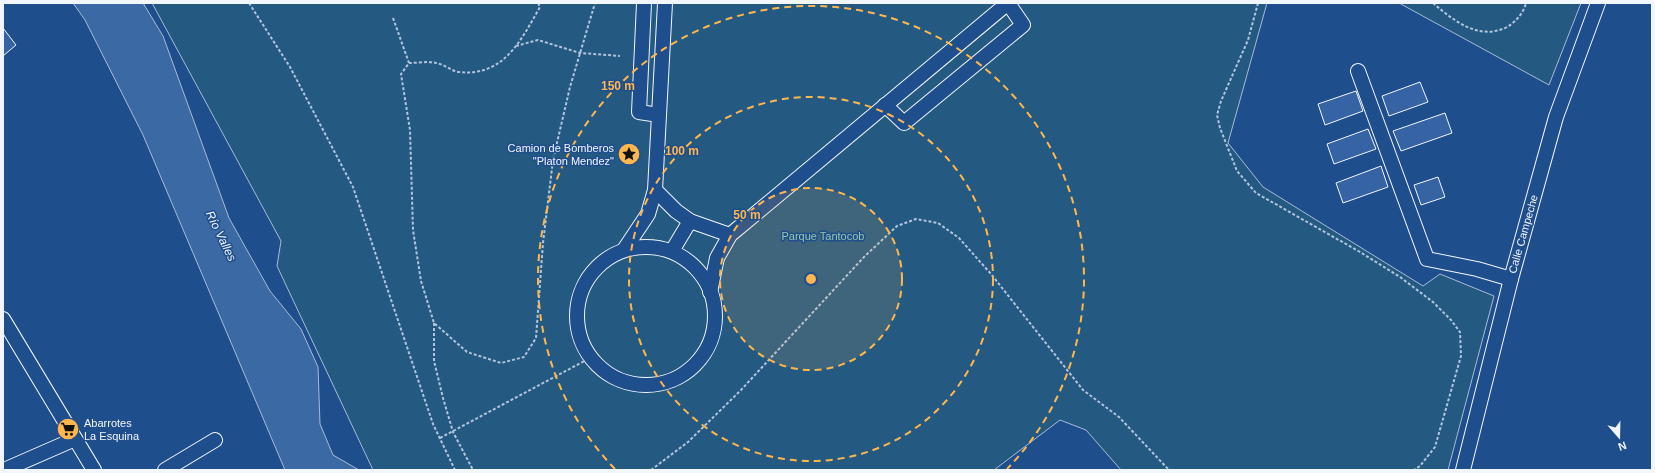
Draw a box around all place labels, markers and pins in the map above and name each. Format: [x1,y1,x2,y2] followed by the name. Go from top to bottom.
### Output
[616,141,642,167] place icon: Camion de Bomberos "Platon Mendez"
[508,142,614,167] place label: Camion de Bomberos "Platon Mendez"
[804,272,818,286] centre of rings
[55,416,81,442] supermarket icon: Abarrotes La Esquina
[84,417,140,442] place label: Abarrotes La Esquina

